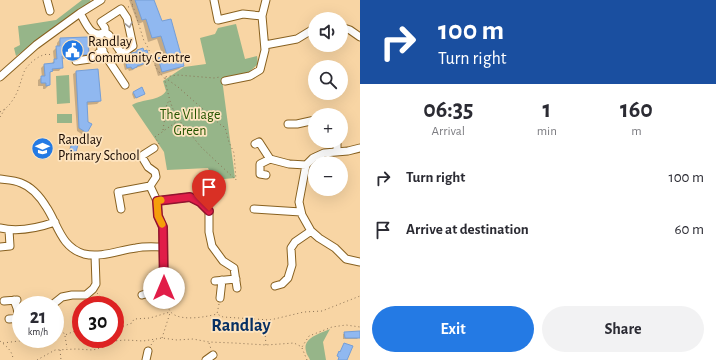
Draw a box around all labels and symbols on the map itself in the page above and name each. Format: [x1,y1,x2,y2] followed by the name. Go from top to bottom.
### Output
[124,21,132,28] one-way arrow
[88,35,190,65] place label: Randlay Community Centre
[60,37,86,63] public building icon: Randlay Community Centre
[160,108,220,138] park label: The Village Green
[58,133,140,163] place label: Randlay Primary School
[30,135,56,161] school or university icon: Randlay Primary School
[192,170,226,211] pin
[143,267,185,309] position arrow
[72,296,124,348] speed limit sign: 30
[211,317,272,335] district label: Randlay

